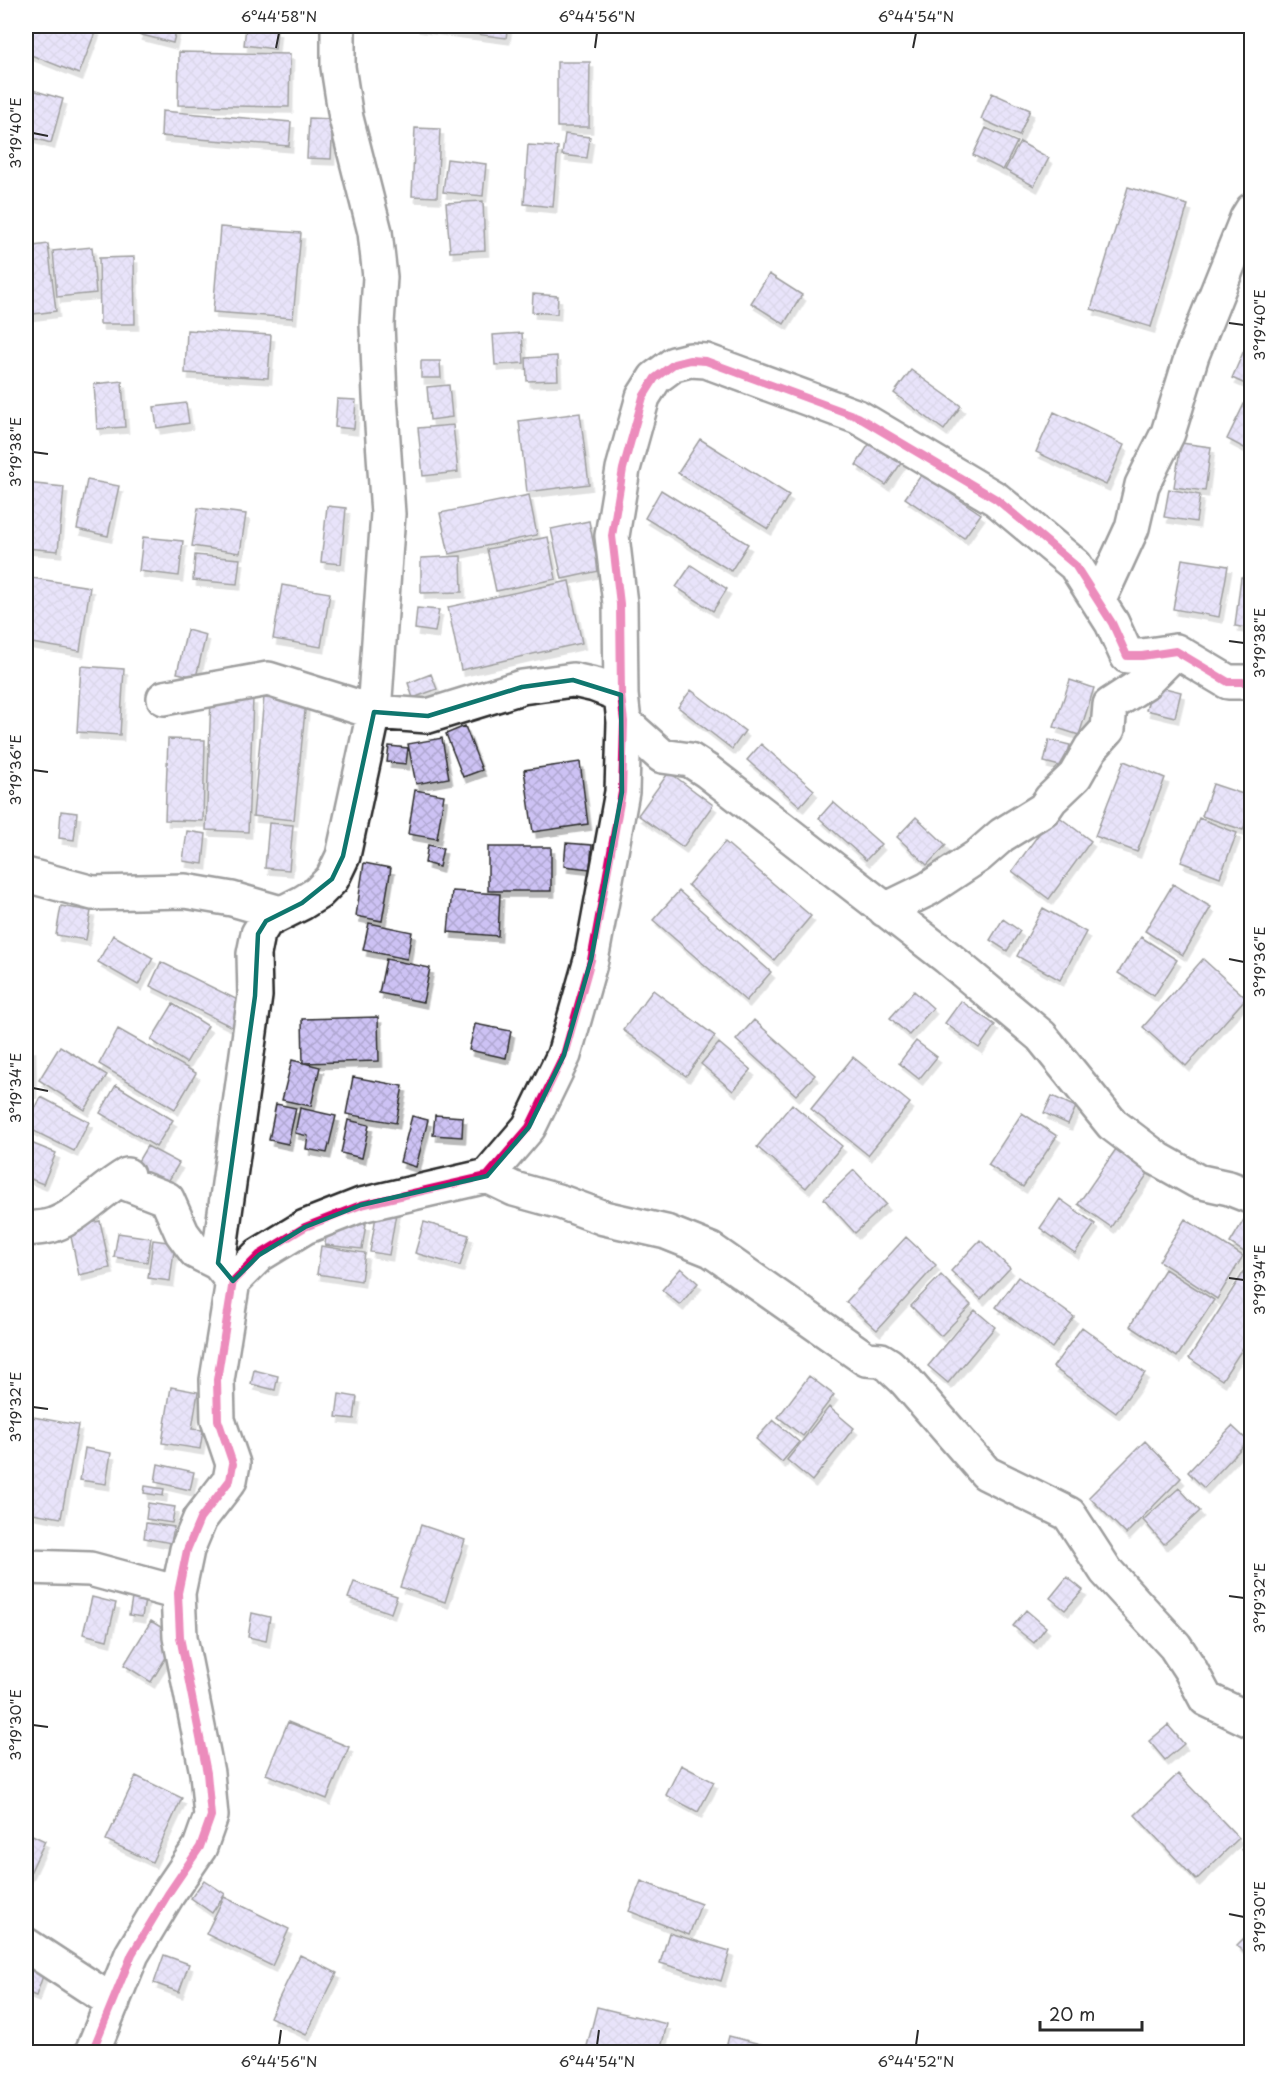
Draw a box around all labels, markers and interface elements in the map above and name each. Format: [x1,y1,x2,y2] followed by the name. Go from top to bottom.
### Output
[241,4,317,27] text: 6°44'58"N
[558,4,636,27] text: 6°44'56"N
[878,4,954,27] text: 6°44'54"N
[3,97,26,169] text: 3°19'40"E
[1247,289,1270,361] text: 3°19'40"E
[3,417,26,487] text: 3°19'38"E
[1247,608,1270,678] text: 3°19'38"E
[3,734,26,806] text: 3°19'36"E
[1247,926,1270,998] text: 3°19'36"E
[3,1053,26,1123] text: 3°19'34"E
[1247,1245,1270,1315] text: 3°19'34"E
[3,1372,26,1442] text: 3°19'32"E
[1247,1563,1270,1633] text: 3°19'32"E
[3,1689,26,1761] text: 3°19'30"E
[1247,1881,1270,1953] text: 3°19'30"E
[1040,1994,1142,2032] scale bar
[1049,2000,1095,2027] text: 20 m
[240,2049,318,2072] text: 6°44'56"N
[559,2049,635,2072] text: 6°44'54"N
[878,2049,954,2072] text: 6°44'52"N

